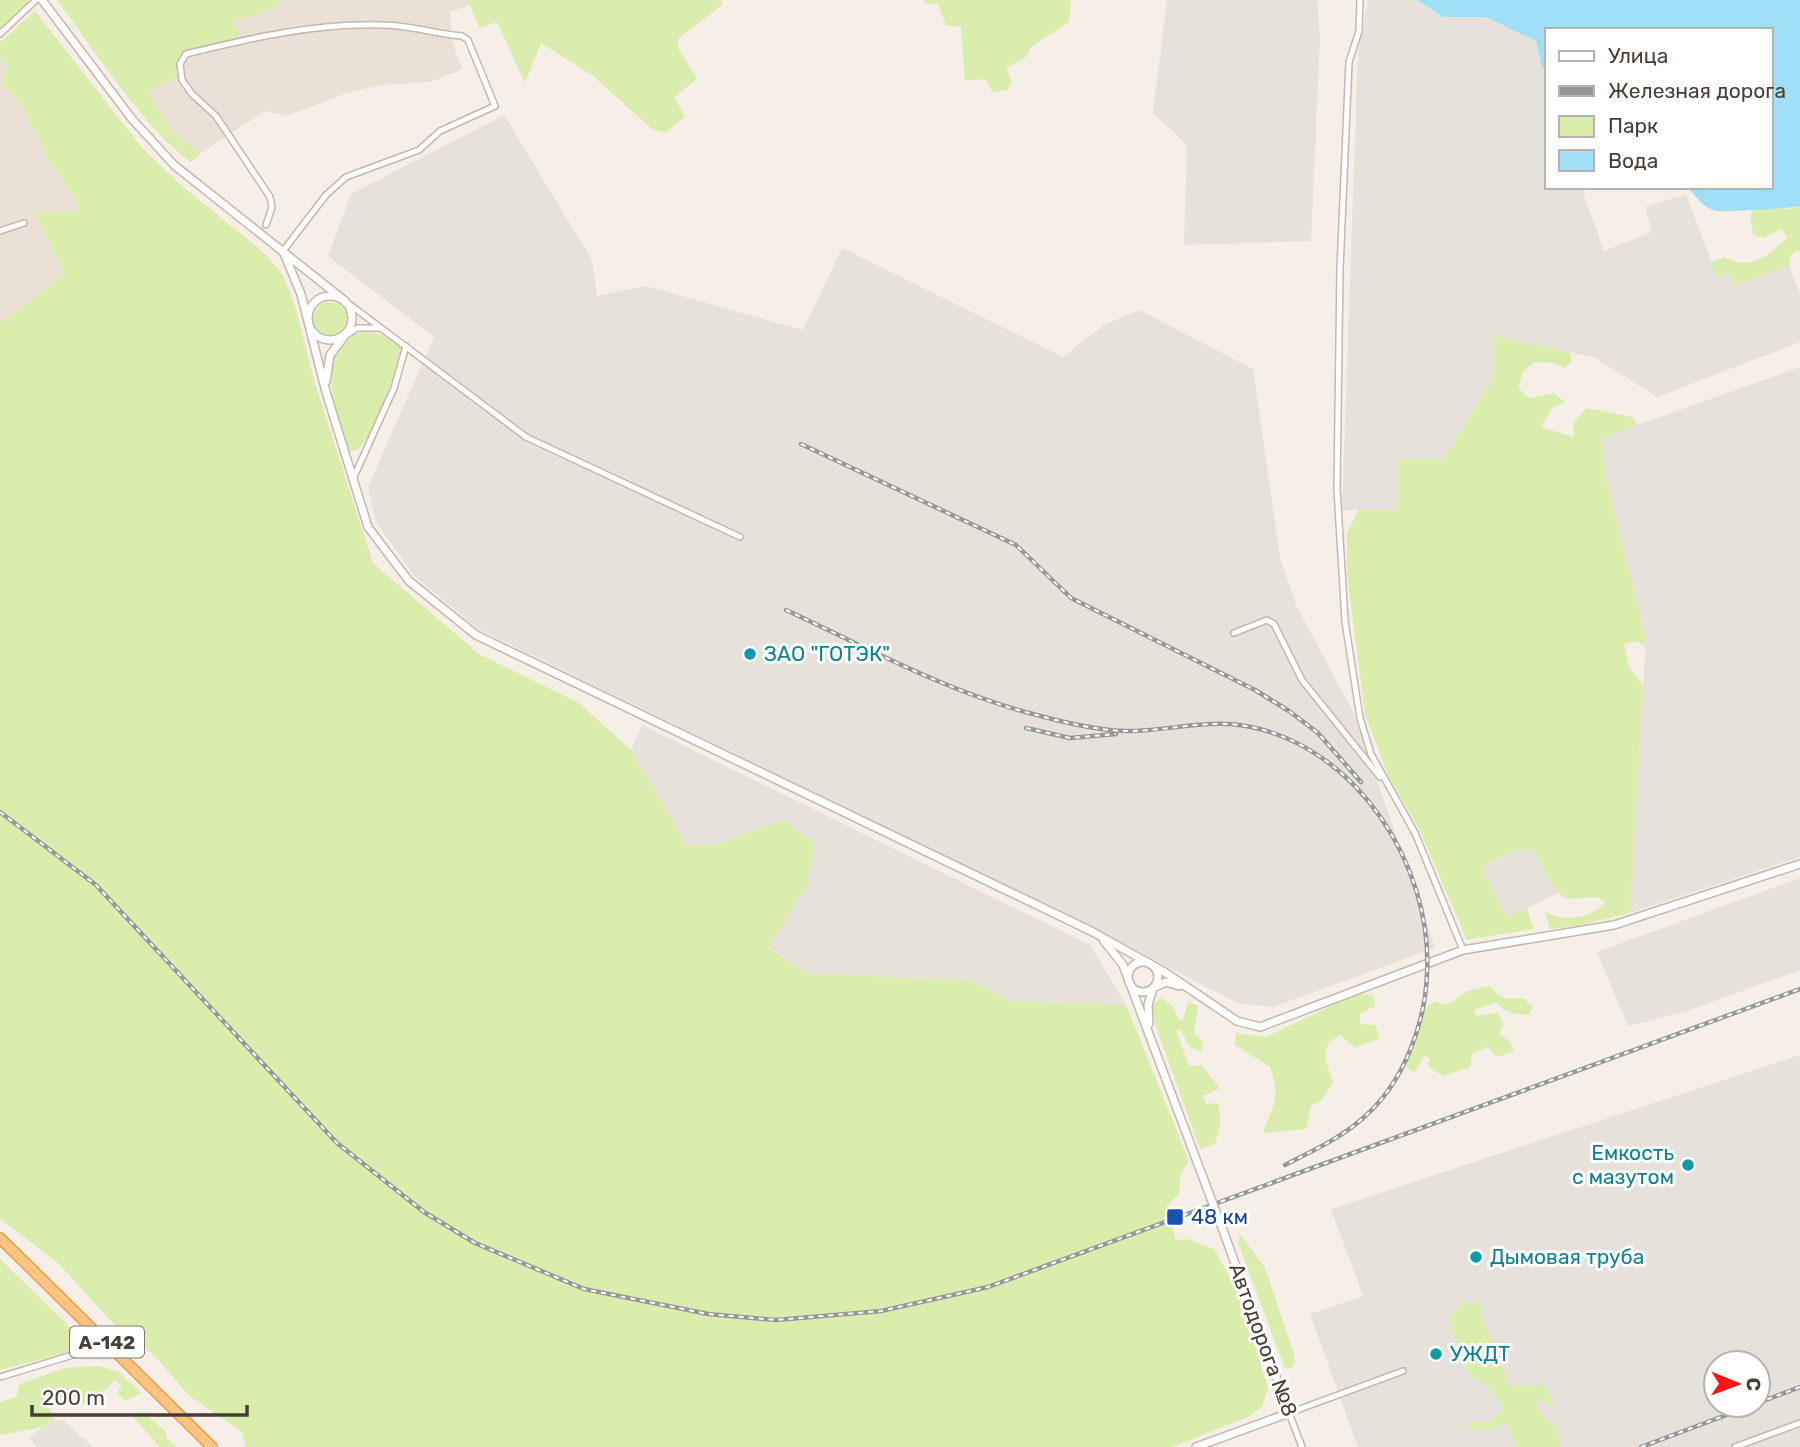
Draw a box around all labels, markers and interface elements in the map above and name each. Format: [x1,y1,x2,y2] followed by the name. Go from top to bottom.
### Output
[1545,28,1772,189] legend
[1608,43,1668,68] text: Улица
[1608,78,1786,103] text: Железная дорога
[1608,113,1658,138] text: Парк
[1608,148,1658,173] text: Вода
[764,641,890,666] place label: ЗАО "ГОТЭК"
[742,646,758,662] marker: ЗАО "ГОТЭК"
[1572,1140,1674,1189] place label: Емкость с мазутом
[1680,1157,1696,1173] marker: Емкость с мазутом
[1191,1204,1248,1229] place label: 48 км
[1165,1207,1185,1227] marker: 48 км
[1490,1244,1644,1269] place label: Дымовая труба
[1468,1249,1484,1265] marker: Дымовая труба
[1224,1260,1303,1420] street label: Автодорога №8
[70,1326,144,1358] road number: А-142
[1450,1341,1510,1366] place label: УЖДТ
[1428,1346,1444,1362] marker: УЖДТ
[1702,1349,1772,1419] north arrow
[32,1374,247,1418] scale bar
[1742,1377,1765,1391] text: С
[42,1385,105,1410] text: 200 m

